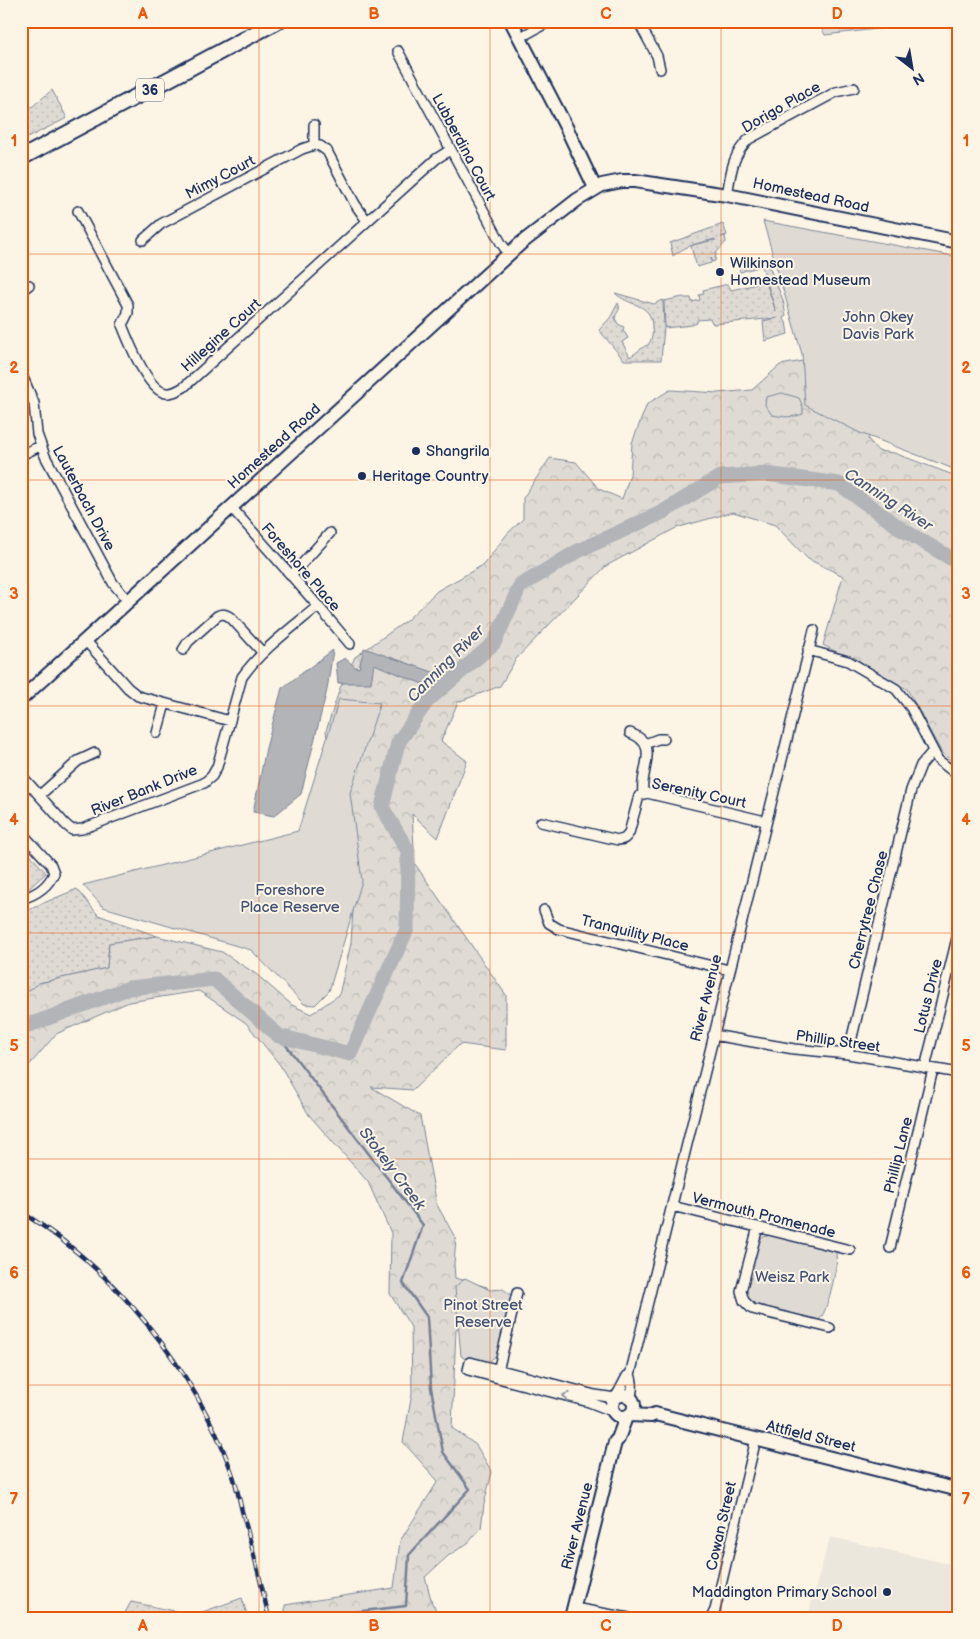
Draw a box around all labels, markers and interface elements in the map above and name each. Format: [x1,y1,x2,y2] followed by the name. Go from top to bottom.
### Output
[137,5,148,24] text: A
[368,5,380,24] text: B
[600,5,612,24] text: C
[831,5,843,24] text: D
[888,42,938,92] north arrow
[910,69,927,89] text: N
[739,77,824,138] street label: Dorigo Place
[136,78,164,102] road number: 36
[427,90,500,204] street label: Lubberdina Court
[11,132,17,151] text: 1
[963,132,969,151] text: 1
[182,151,259,204] street label: Mimy Court
[751,174,871,217] street label: Homestead Road
[730,254,871,290] place label: Wilkinson Homestead Museum
[714,266,726,278] marker: Wilkinson Homestead Museum
[177,294,266,376] street label: Hillegine Court
[842,308,914,344] park label: John Okey Davis Park
[9,359,19,378] text: 2
[961,359,971,378] text: 2
[224,400,325,493] street label: Homestead Road
[426,442,490,461] place label: Shangrila
[48,443,119,554] street label: Lauterbach Drive
[410,445,422,457] marker: Shangrila
[841,465,937,536] water label: Canning River
[372,467,489,486] place label: Heritage Country
[356,470,368,482] marker: Heritage Country
[257,519,344,616] street label: Foreshore Place
[9,585,19,604] text: 3
[961,585,971,604] text: 3
[404,621,489,707] water label: Canning River
[88,760,200,820] street label: River Bank Drive
[650,774,748,813] street label: Serenity Court
[9,811,19,830] text: 4
[961,811,971,830] text: 4
[845,849,892,971] street label: Cherrytree Chase
[240,881,340,917] park label: Foreshore Place Reserve
[579,911,691,956] street label: Tranquility Place
[686,952,727,1044] street label: River Avenue
[910,957,947,1035] street label: Lotus Drive
[794,1026,882,1057] street label: Phillip Street
[9,1037,19,1056] text: 5
[961,1037,971,1056] text: 5
[880,1115,917,1195] street label: Phillip Lane
[354,1124,430,1215] water label: Stokely Creek
[690,1188,838,1243] street label: Vermouth Promenade
[9,1264,19,1283] text: 6
[961,1264,971,1283] text: 6
[755,1268,830,1287] park label: Weisz Park
[443,1296,523,1332] park label: Pinot Street Reserve
[562,1391,571,1402] one-way arrow
[764,1416,858,1457] street label: Attfield Street
[702,1479,741,1573] street label: Cowan Street
[557,1480,598,1572] street label: River Avenue
[10,1490,19,1509] text: 7
[962,1490,971,1509] text: 7
[692,1583,877,1602] place label: Maddington Primary School
[881,1586,893,1598] marker: Maddington Primary School
[137,1617,148,1636] text: A
[368,1617,380,1636] text: B
[600,1617,612,1636] text: C
[831,1617,843,1636] text: D

